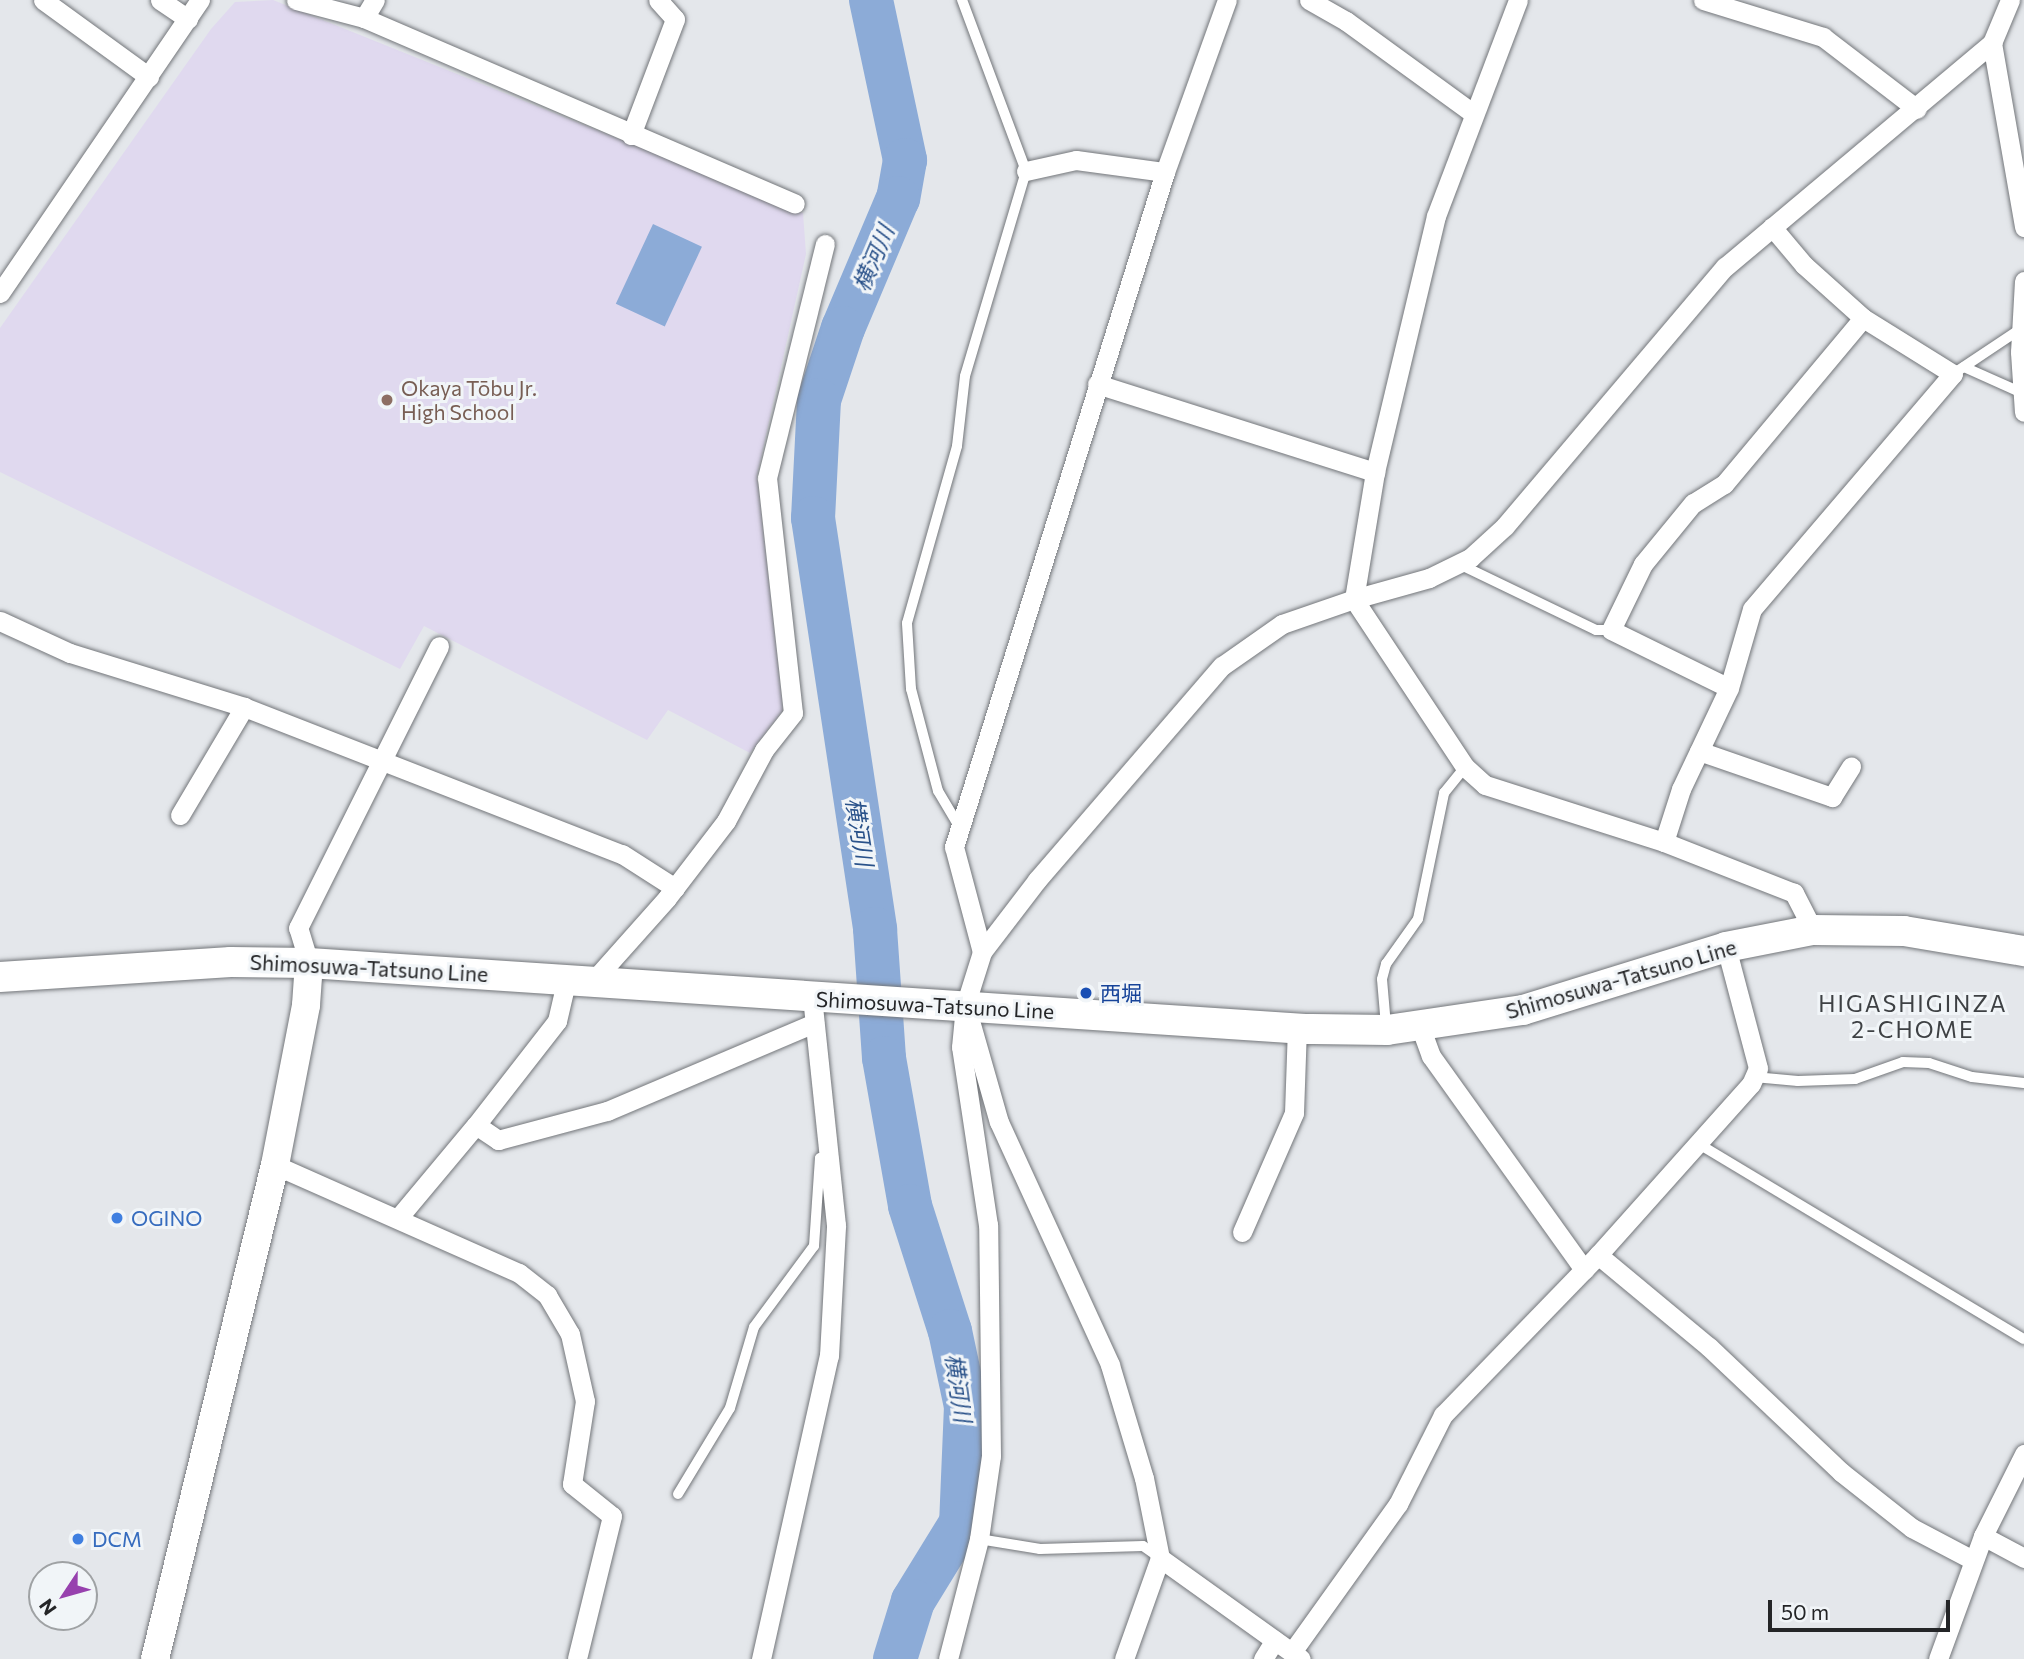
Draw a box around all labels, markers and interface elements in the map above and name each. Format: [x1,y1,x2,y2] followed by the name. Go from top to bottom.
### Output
[847,221,899,295] water label: 横河川
[401,375,537,425] place label: Okaya Tōbu Jr. High School
[379,392,395,408] marker: Okaya Tōbu Jr. High School
[841,796,879,868] water label: 横河川
[1503,934,1739,1024] street label: Shimosuwa-Tatsuno Line
[249,949,489,987] street label: Shimosuwa-Tatsuno Line
[1100,980,1142,1006] place label: 西堀
[1078,985,1094,1001] marker: 西堀
[815,986,1055,1024] street label: Shimosuwa-Tatsuno Line
[1820,989,2006,1043] district label: HIGASHIGINZA 2-CHOME
[131,1205,202,1231] place label: OGINO
[109,1210,125,1226] marker: OGINO
[941,1352,977,1424] water label: 横河川
[92,1526,142,1552] place label: DCM
[70,1531,86,1547] marker: DCM
[28,1561,98,1631] north arrow
[1772,1586,1954,1630] scale bar
[34,1595,61,1620] text: N
[1781,1599,1829,1624] text: 50 m

